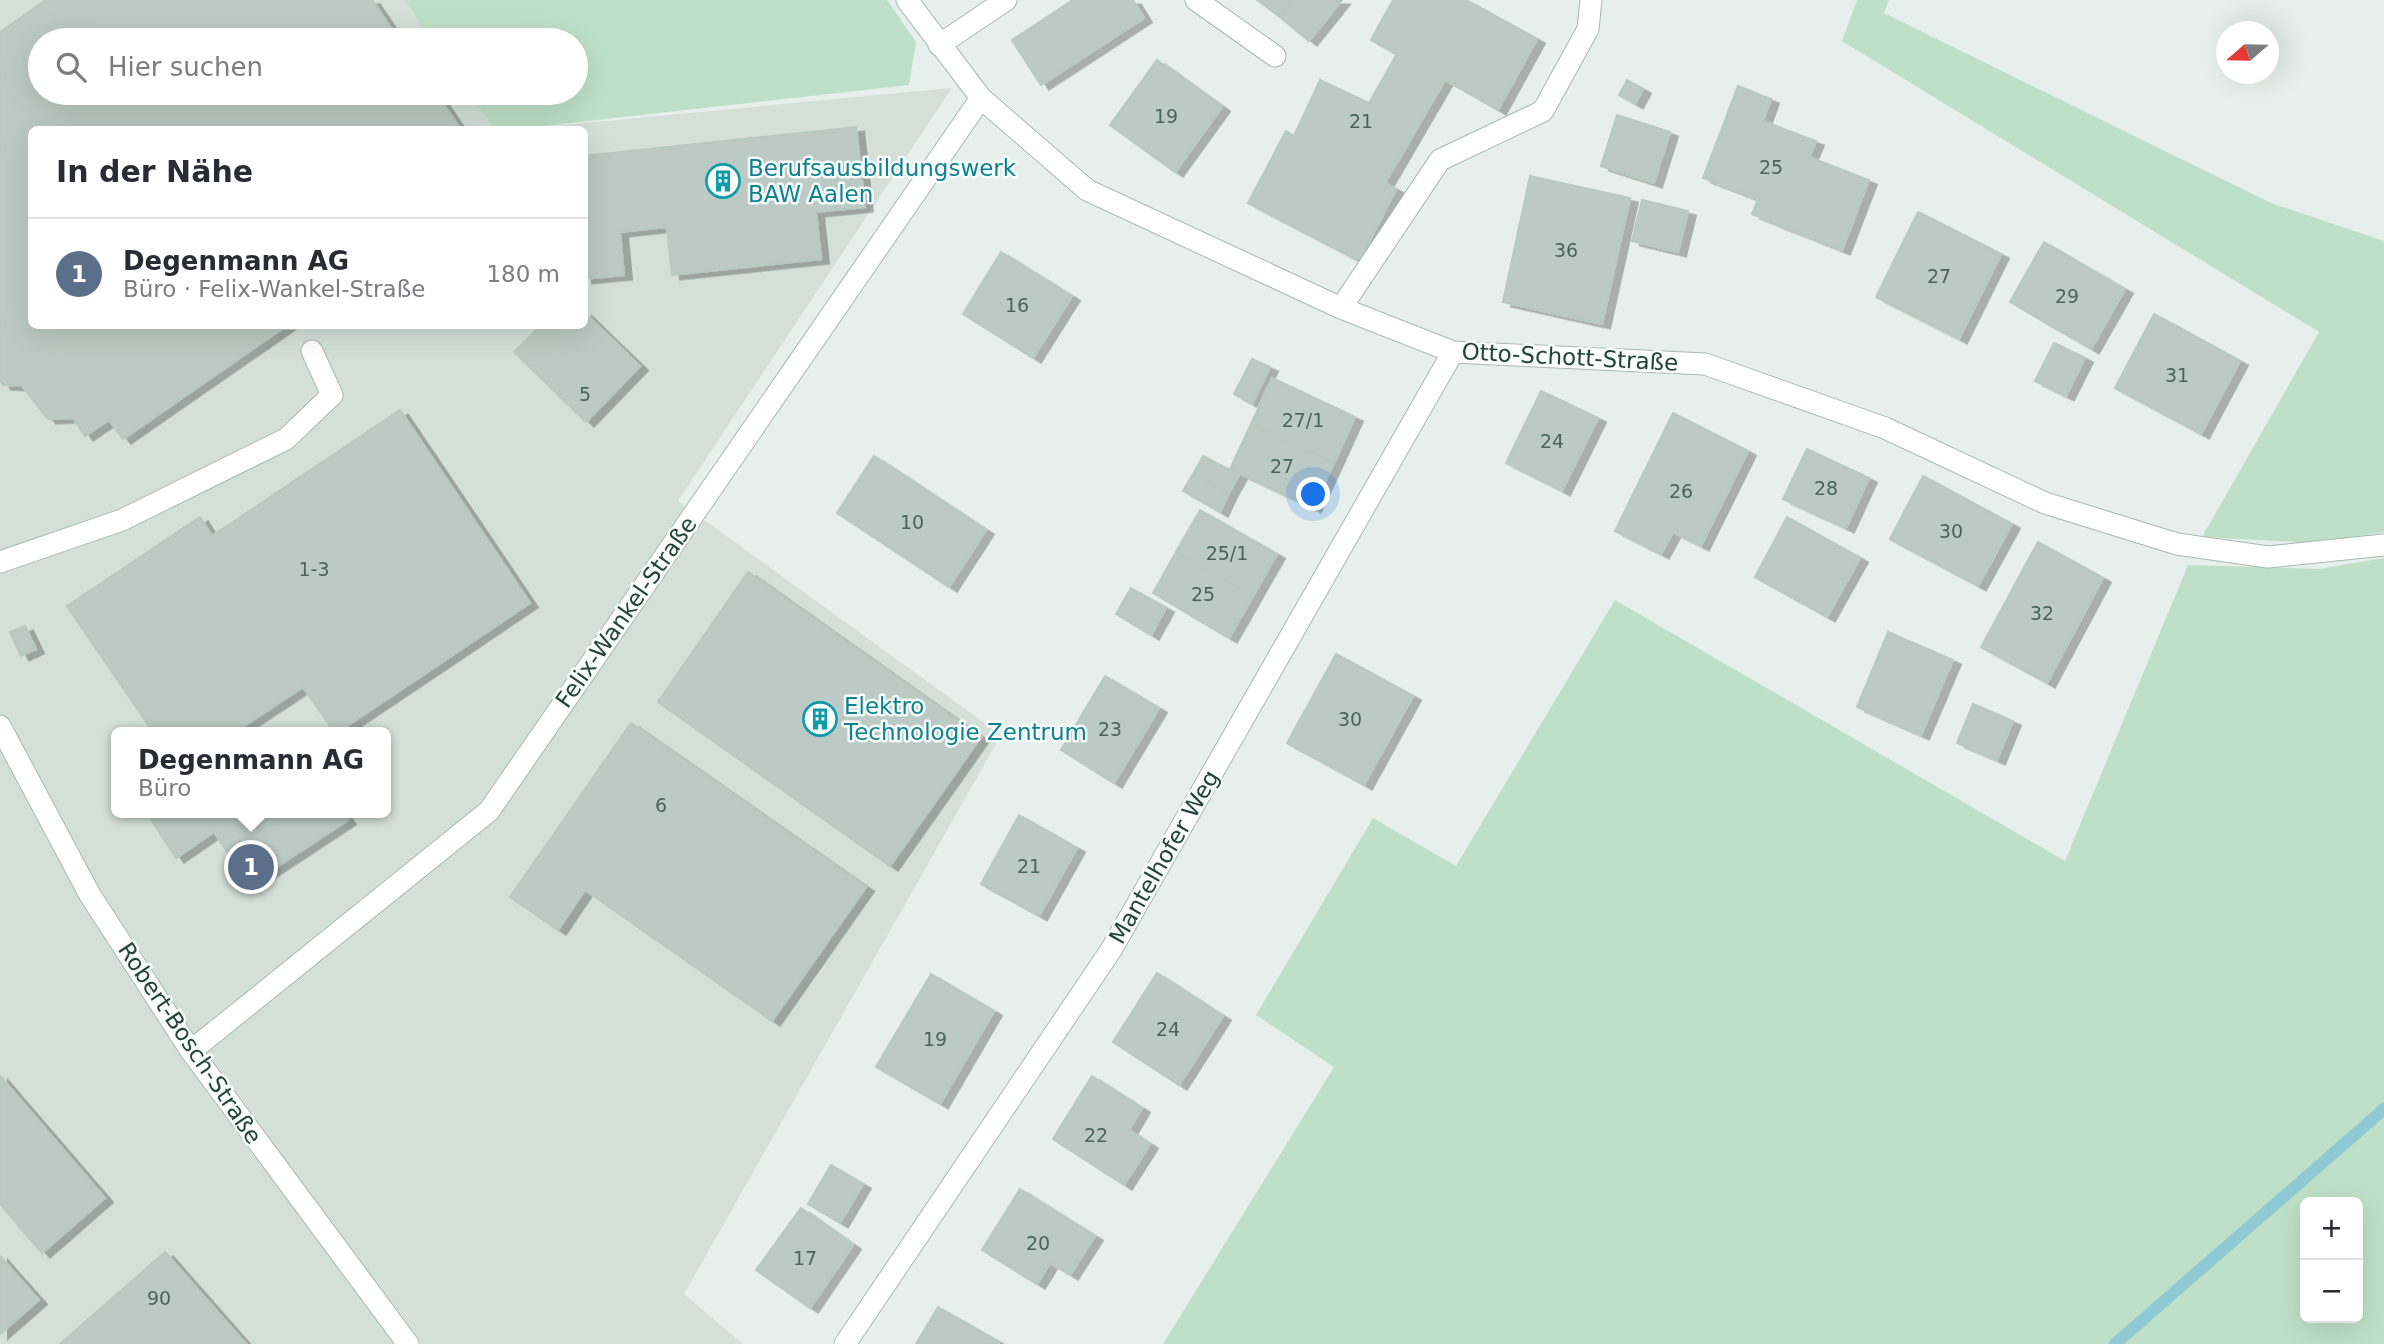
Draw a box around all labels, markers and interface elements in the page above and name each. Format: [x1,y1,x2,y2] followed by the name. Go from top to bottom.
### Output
[2216,21,2279,84] north arrow
[28,28,588,105] search box
[52,48,90,86] icon: search
[108,52,263,82] text: Hier suchen
[1154,105,1178,127] house number: 19
[1349,110,1373,132] house number: 21
[56,154,253,189] text: In der Nähe
[748,155,1017,207] place label: Berufsausbildungswerk BAW Aalen
[1759,156,1783,178] house number: 25
[704,162,742,200] building icon: Berufsausbildungswerk BAW Aalen
[1554,239,1578,261] house number: 36
[123,246,349,276] text: Degenmann AG
[71,261,87,287] text: 1
[486,261,560,287] text: 180 m
[1927,265,1951,287] house number: 27
[123,276,425,302] text: Büro · Felix-Wankel-Straße
[2055,285,2079,307] house number: 29
[1005,294,1029,316] house number: 16
[1461,338,1679,376] street label: Otto-Schott-Straße
[2165,364,2189,386] house number: 31
[579,383,591,405] house number: 5
[1282,409,1324,431] house number: 27/1
[1540,430,1564,452] house number: 24
[1270,455,1294,477] house number: 27
[1296,477,1330,511] your location
[1814,477,1838,499] house number: 28
[1669,480,1693,502] house number: 26
[900,511,924,533] house number: 10
[550,512,702,712] street label: Felix-Wankel-Straße
[1939,520,1963,542] house number: 30
[1206,542,1248,564] house number: 25/1
[298,558,330,580] house number: 1-3
[1191,583,1215,605] house number: 25
[2030,602,2054,624] house number: 32
[843,693,1087,745] place label: Elektro Technologie Zentrum
[801,700,839,738] building icon: Elektro Technologie Zentrum
[1338,708,1362,730] house number: 30
[1098,718,1122,740] house number: 23
[111,727,391,818] popup
[138,745,364,775] text: Degenmann AG
[1104,766,1224,948] street label: Mantelhofer Weg
[138,775,191,801] text: Büro
[655,794,667,816] house number: 6
[228,841,274,893] pin: 1
[1017,855,1041,877] house number: 21
[113,938,267,1148] street label: Robert-Bosch-Straße
[1156,1018,1180,1040] house number: 24
[923,1028,947,1050] house number: 19
[1084,1124,1108,1146] house number: 22
[2300,1197,2363,1323] map controls
[2300,1197,2363,1260] button: +
[1026,1232,1050,1254] house number: 20
[793,1247,817,1269] house number: 17
[2300,1260,2363,1323] button: −
[147,1287,171,1309] house number: 90

